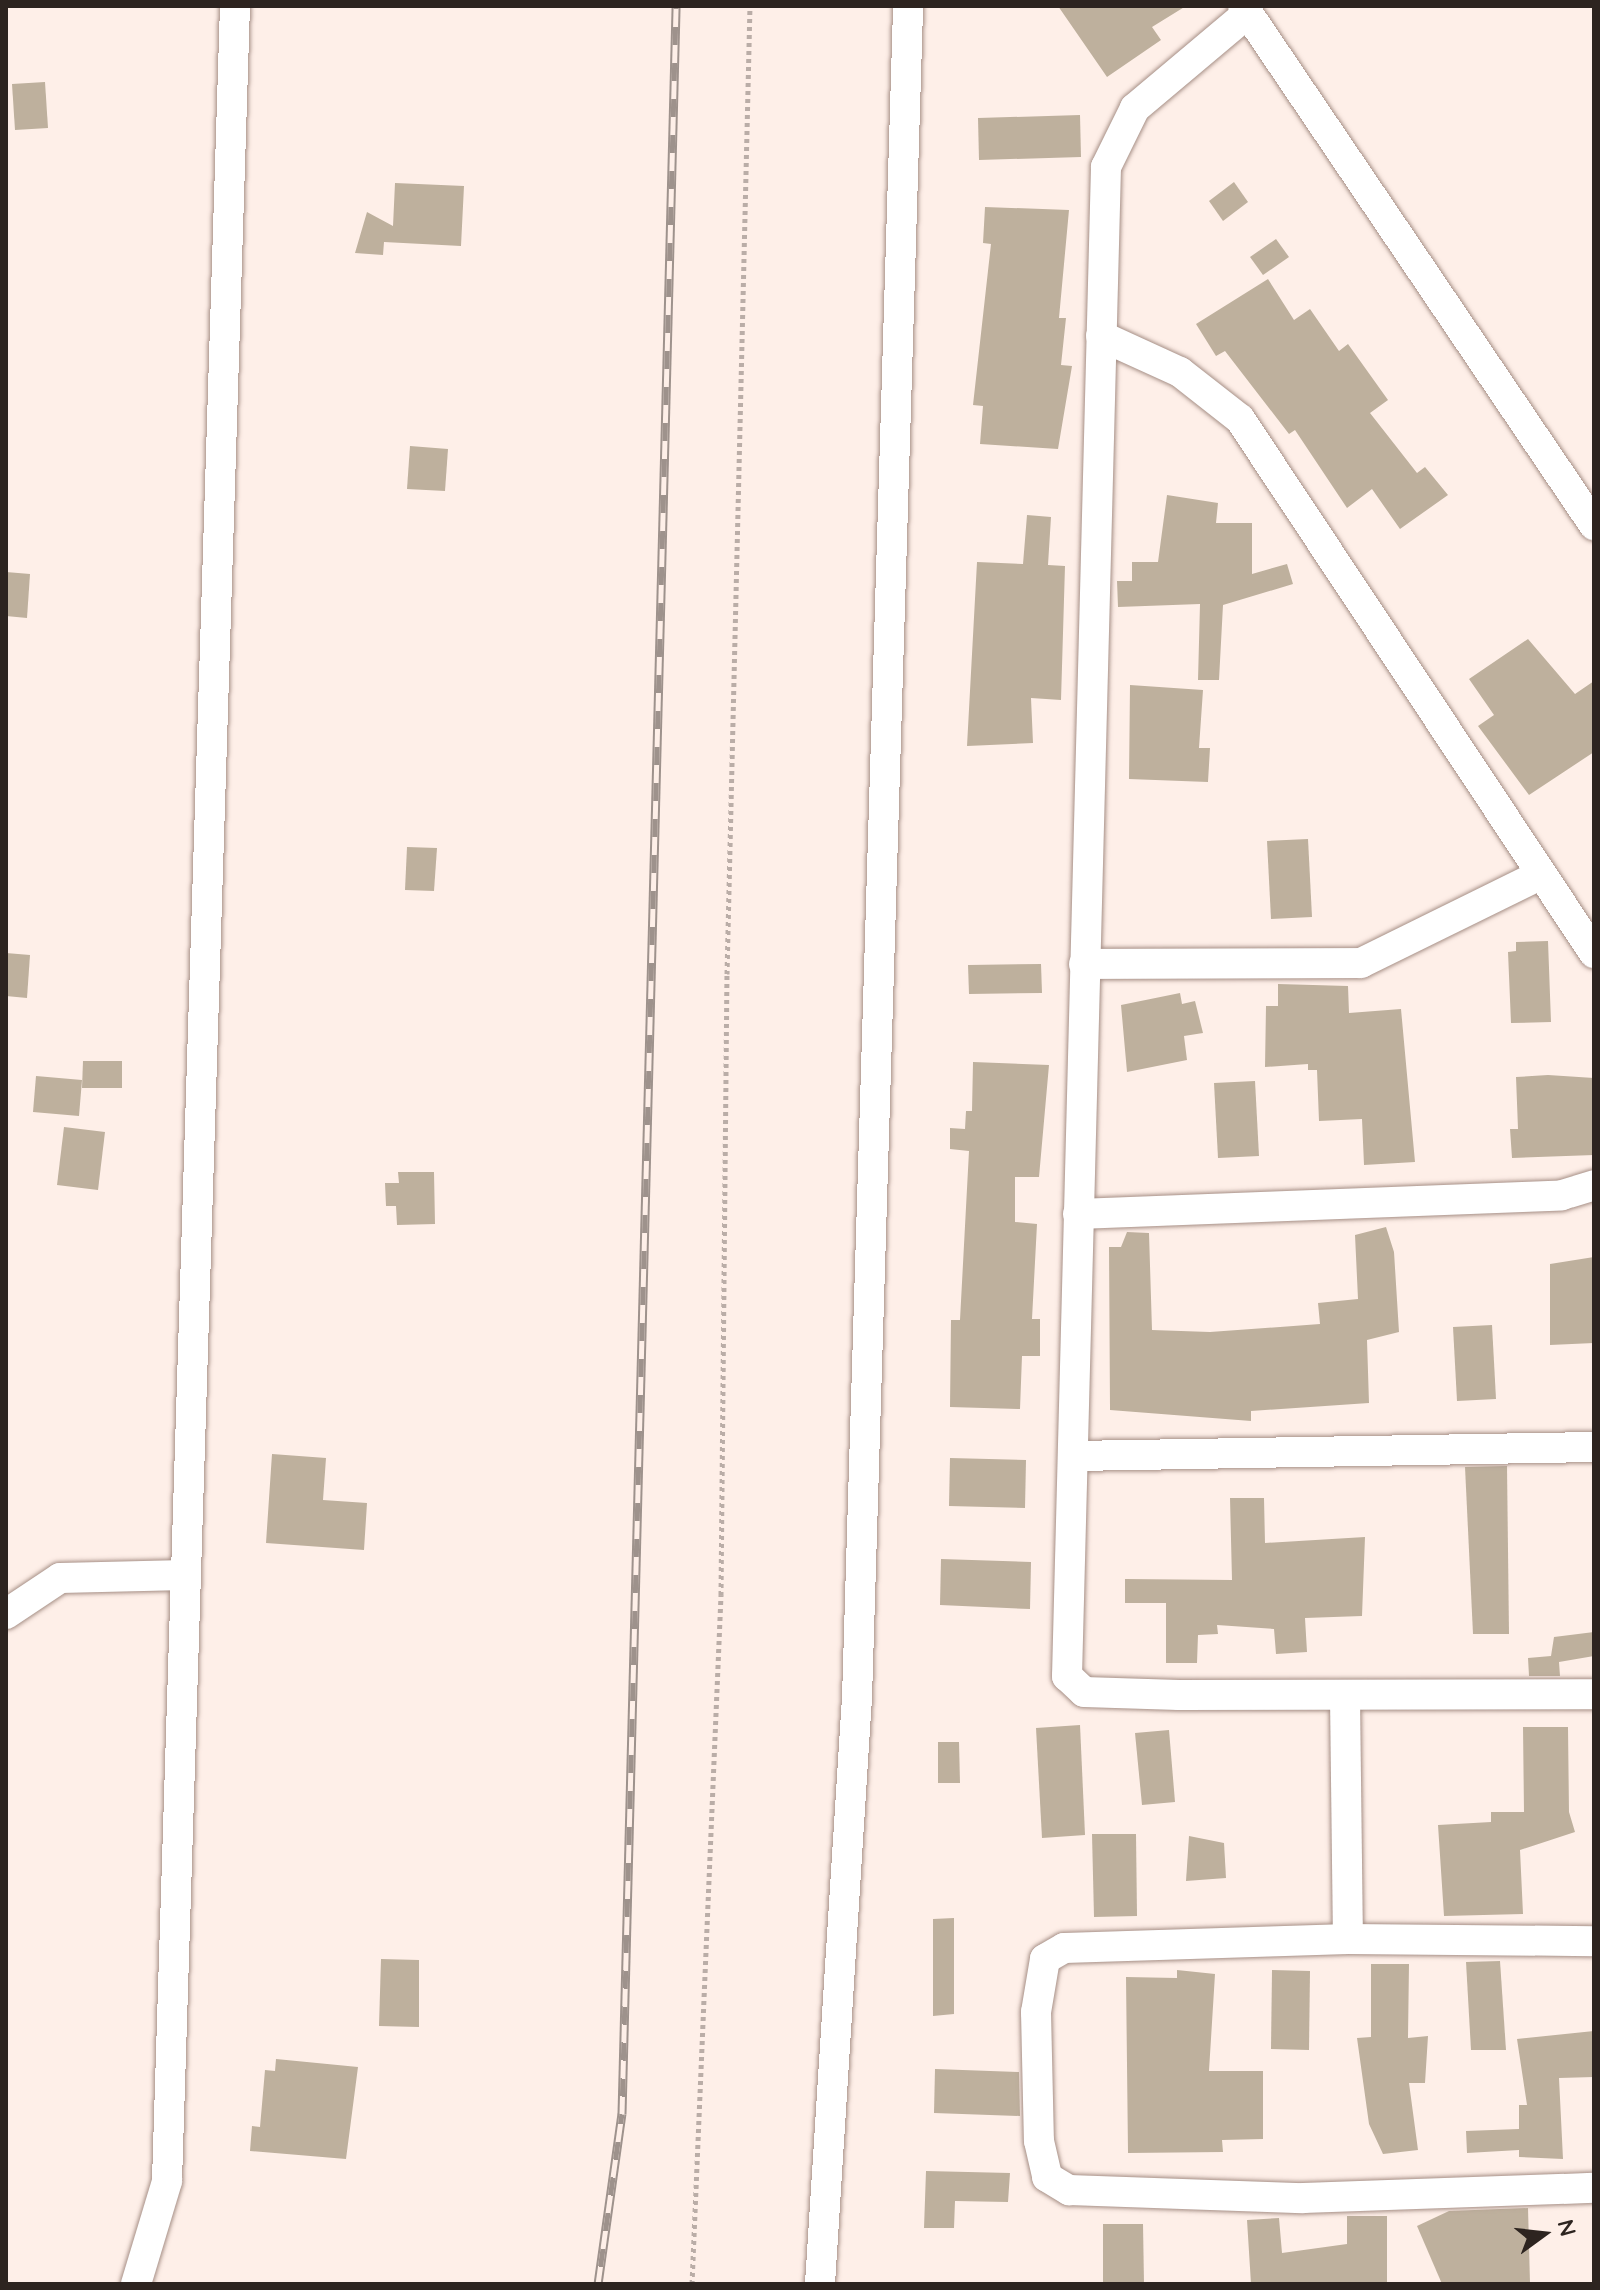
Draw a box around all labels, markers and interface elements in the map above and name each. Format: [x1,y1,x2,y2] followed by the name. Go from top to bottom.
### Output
[1504,2194,1584,2274] north arrow
[1552,2216,1583,2239] text: N

